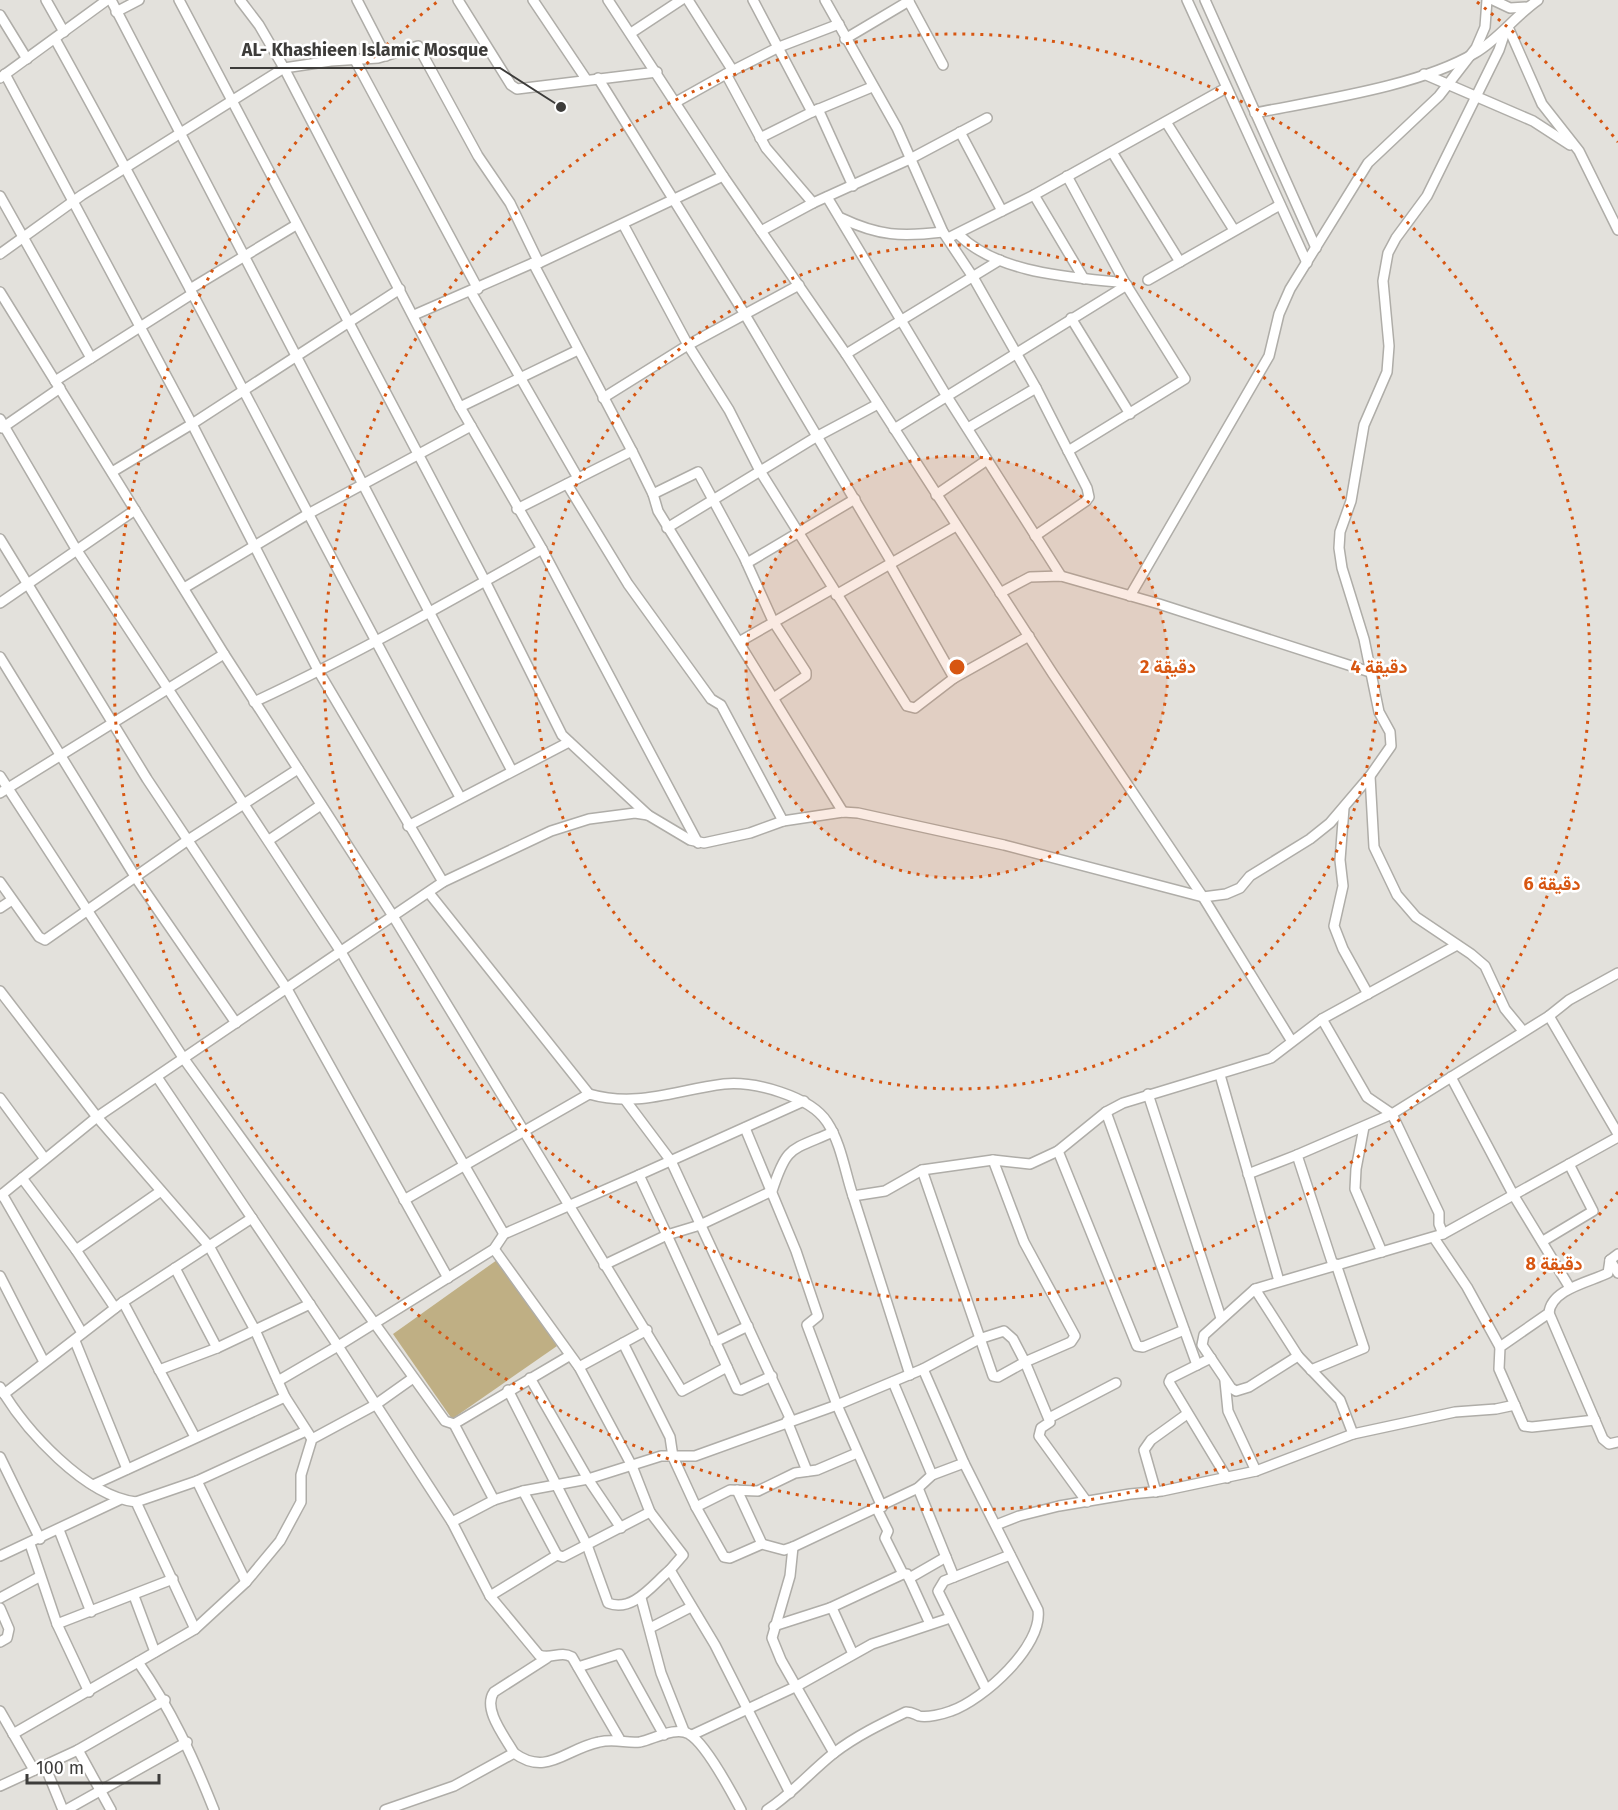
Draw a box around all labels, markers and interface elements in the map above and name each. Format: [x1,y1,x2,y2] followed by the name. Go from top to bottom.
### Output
[230,32,500,68] callout: AL- Khashieen Islamic Mosque
[241,39,488,61] text: AL- Khashieen Islamic Mosque
[1140,656,1196,678] text: 2 دقيقة
[1351,656,1407,678] text: 4 دقيقة
[947,657,967,677] centre of rings
[1524,873,1580,895] text: 6 دقيقة
[1525,1253,1583,1275] text: 8 دقيقة
[27,1747,159,1785] scale bar
[36,1757,84,1779] text: 100 m

